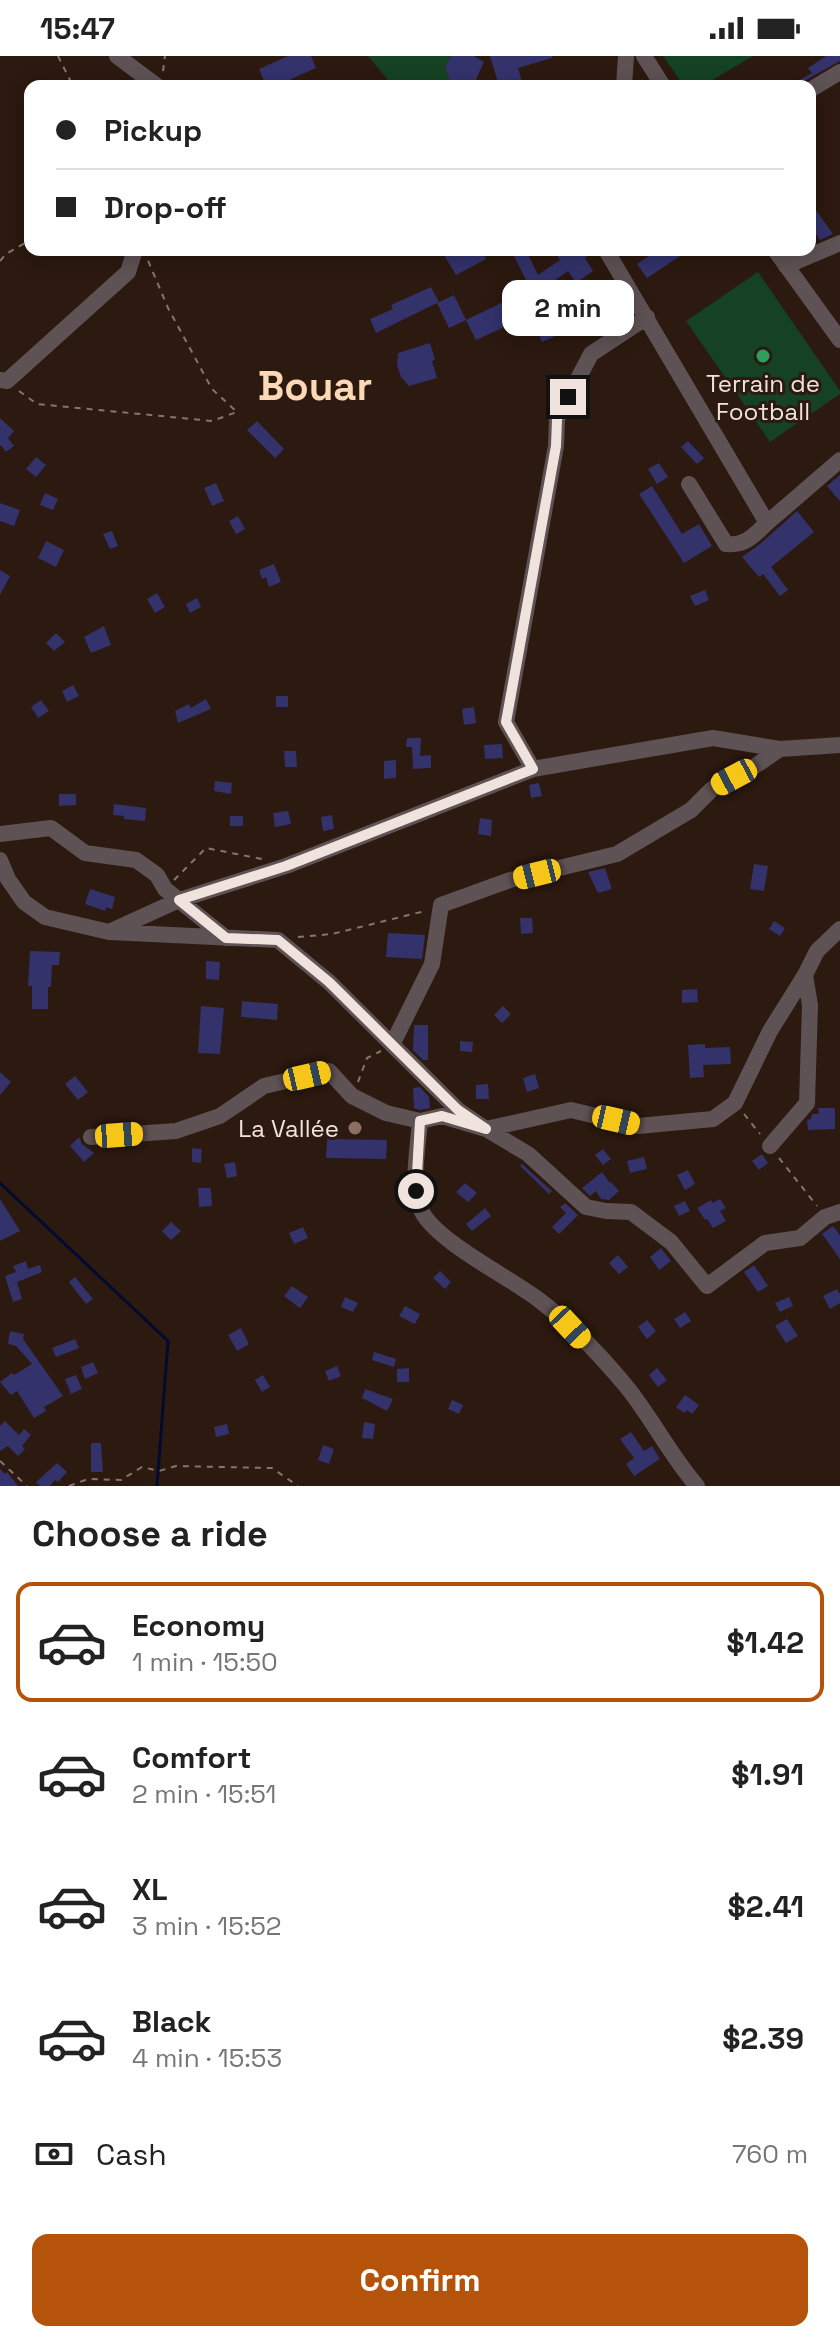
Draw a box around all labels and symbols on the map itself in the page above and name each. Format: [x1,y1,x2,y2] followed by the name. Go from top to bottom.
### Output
[502,281,634,337] callout: 2 min
[754,347,772,365] marker: Terrain de Football
[258,361,372,412] district label: Bouar
[706,368,820,427] place label: Terrain de Football
[550,379,586,415] route end
[707,755,761,799] car
[511,857,563,891] car
[281,1059,333,1093] car
[590,1103,642,1137] car
[238,1113,339,1144] place label: La Vallée
[346,1119,364,1137] marker: La Vallée
[94,1121,144,1149] car
[398,1173,434,1209] route start
[545,1301,595,1353] car

